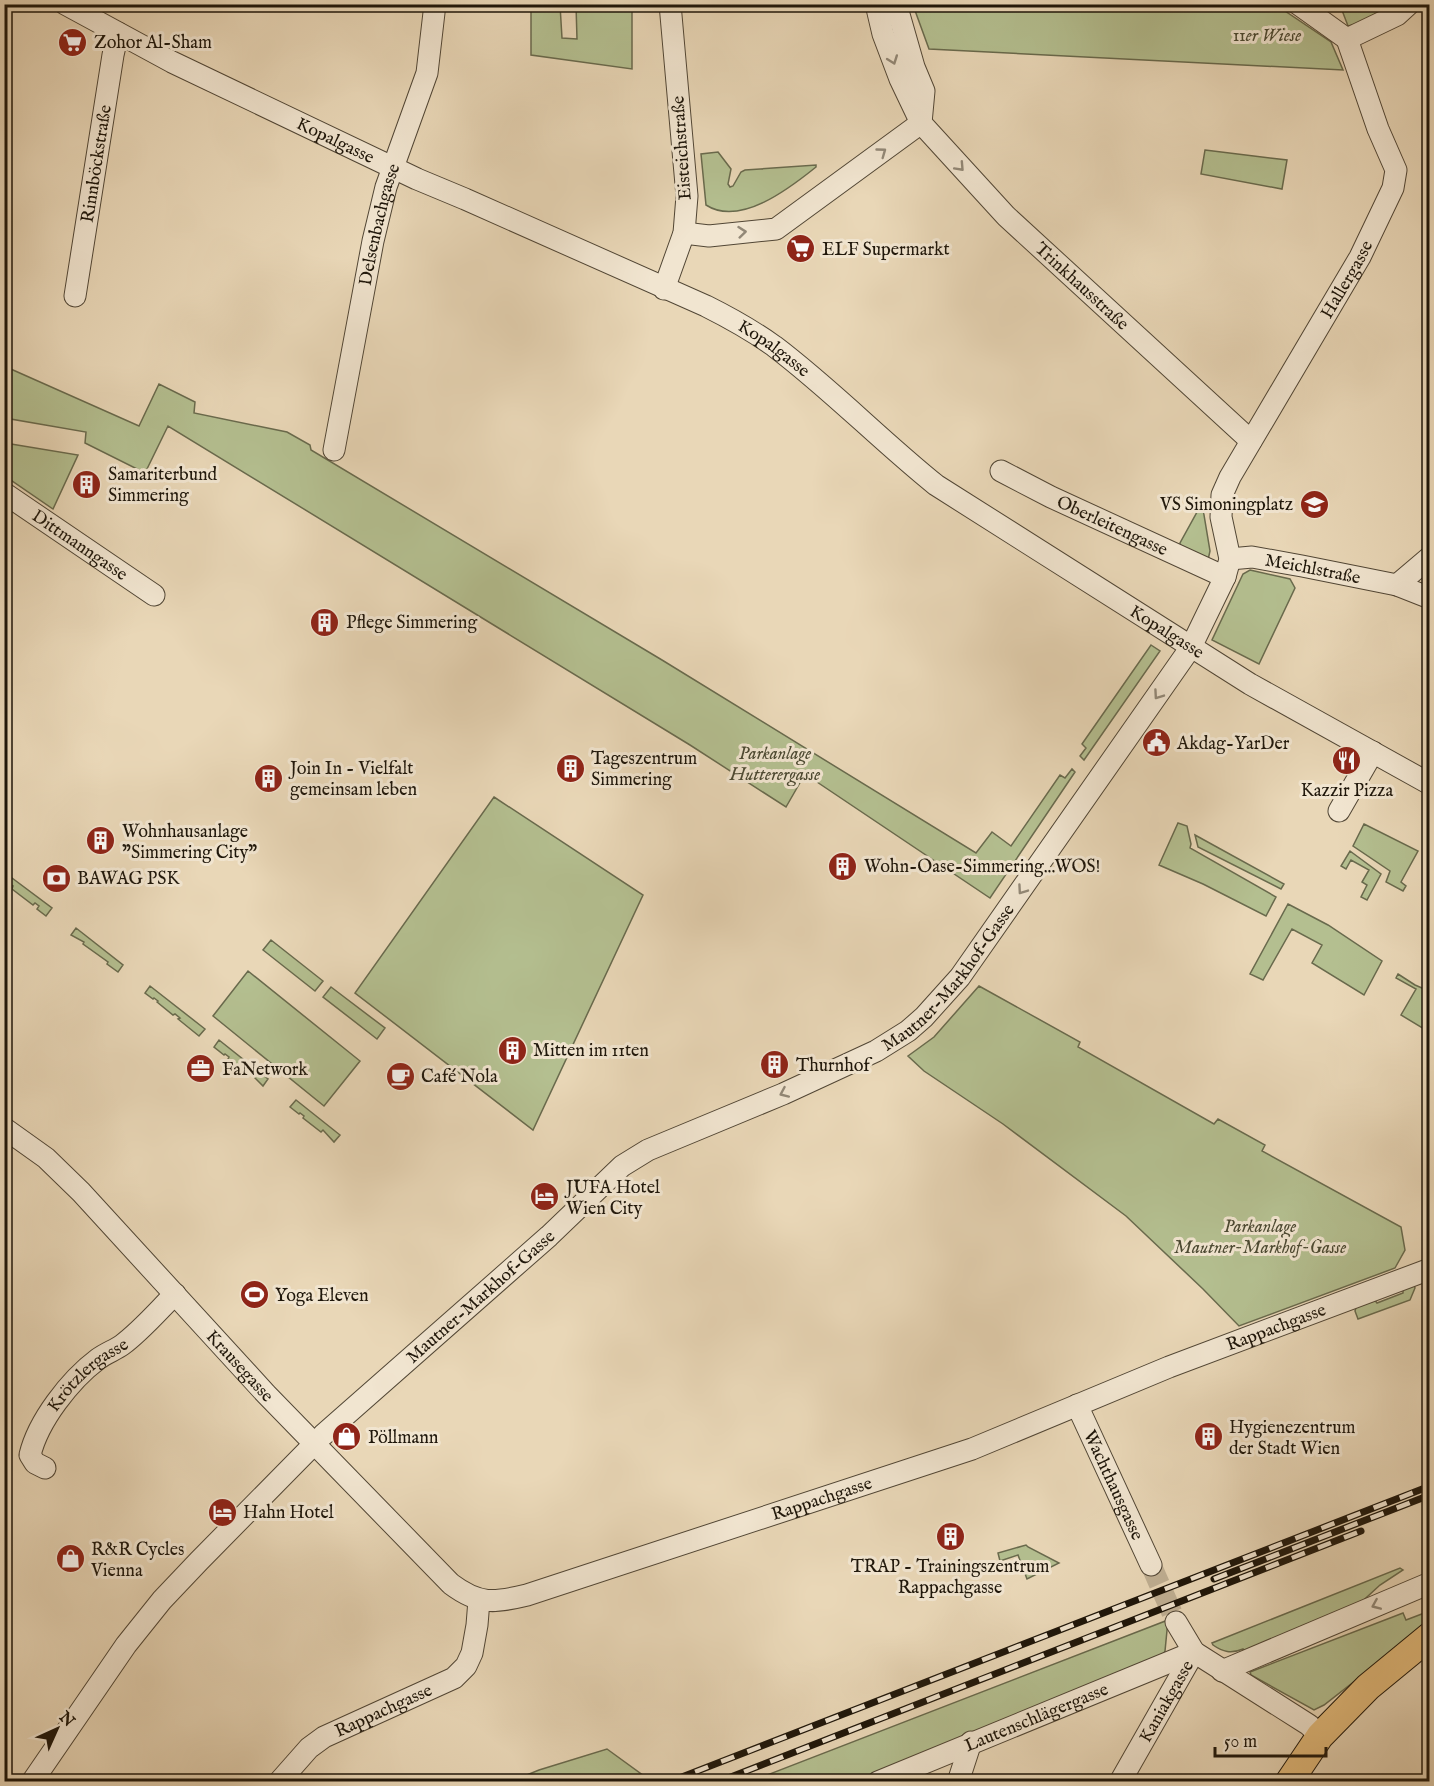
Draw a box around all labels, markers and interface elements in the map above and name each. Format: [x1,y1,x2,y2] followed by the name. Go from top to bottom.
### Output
[1233,25,1301,48] park label: 11er Wiese
[57,26,89,58] supermarket icon: Zohor Al-Sham
[94,32,212,55] place label: Zohor Al-Sham
[886,54,898,65] one-way arrow
[667,95,698,201] street label: Eisteichstraße
[77,103,118,224] street label: Rinnböckstraße
[292,113,378,170] street label: Kopalgasse
[875,148,886,159] one-way arrow
[953,159,964,170] one-way arrow
[355,161,406,288] street label: Delsenbachgasse
[738,226,747,239] one-way arrow
[785,233,817,265] supermarket icon: ELF Supermarkt
[1316,237,1379,323] street label: Hallergasse
[1029,238,1133,336] street label: Trinkhausstraße
[822,239,950,262] place label: ELF Supermarkt
[733,315,814,383] street label: Kopalgasse
[108,464,218,508] place label: Samariterbund Simmering
[71,468,103,500] building icon: Samariterbund Simmering
[1298,488,1330,520] school or university icon: VS Simoningplatz
[1053,491,1171,562] street label: Oberleitengasse
[1159,494,1293,517] place label: VS Simoningplatz
[27,505,132,587] street label: Dittmanngasse
[1263,550,1362,590] street label: Meichlstraße
[1125,601,1208,665] street label: Kopalgasse
[309,606,341,638] building icon: Pflege Simmering
[346,612,477,635] place label: Pflege Simmering
[1154,688,1165,699] one-way arrow
[1140,727,1172,759] public building icon: Akdag-YarDer
[1176,733,1290,756] place label: Akdag-YarDer
[729,743,820,787] park label: Parkanlage Hutterergasse
[1331,745,1363,777] restaurant icon: Kazzir Pizza
[591,748,697,792] place label: Tageszentrum Simmering
[554,752,586,784] building icon: Tageszentrum Simmering
[288,758,417,802] place label: Join In - Vielfalt gemeinsam leben
[253,762,285,794] building icon: Join In - Vielfalt gemeinsam leben
[1301,780,1393,803] place label: Kazzir Pizza
[122,821,257,865] place label: Wohnhausanlage "Simmering City"
[85,825,117,857] building icon: Wohnhausanlage "Simmering City"
[827,850,859,882] building icon: Wohn-Oase-Simmering...WOS!
[864,856,1100,879] place label: Wohn-Oase-Simmering...WOS!
[40,862,72,894] bank icon: BAWAG PSK
[77,868,180,891] place label: BAWAG PSK
[1018,883,1029,894] one-way arrow
[878,900,1021,1057] street label: Mautner-Markhof-Gasse
[496,1034,528,1066] building icon: Mitten im 11ten
[533,1040,649,1063] place label: Mitten im 11ten
[759,1049,791,1081] building icon: Thurnhof
[185,1053,217,1085] office icon: FaNetwork
[796,1055,873,1078] place label: Thurnhof
[222,1059,308,1082] place label: FaNetwork
[384,1060,416,1092] cafe icon: Café Nola
[421,1066,498,1089] place label: Café Nola
[780,1086,791,1098] one-way arrow
[564,1177,660,1221] place label: JUFA Hotel Wien City
[529,1181,561,1213] hotel icon: JUFA Hotel Wien City
[1174,1216,1346,1260] park label: Parkanlage Mautner-Markhof-Gasse
[402,1226,561,1369] street label: Mautner-Markhof-Gasse
[238,1279,270,1311] sports icon: Yoga Eleven
[275,1285,369,1308] place label: Yoga Eleven
[1223,1299,1329,1357] street label: Rappachgasse
[200,1326,278,1408] street label: Krausegasse
[43,1334,134,1417] street label: Krötzlergasse
[1229,1417,1355,1461] place label: Hygienezentrum der Stadt Wien
[331,1421,363,1453] shop icon: Pöllmann
[1192,1421,1224,1453] building icon: Hygienezentrum der Stadt Wien
[368,1427,439,1450] place label: Pöllmann
[1077,1427,1148,1544] street label: Wachthausgasse
[769,1473,875,1527] street label: Rappachgasse
[206,1496,238,1528] hotel icon: Hahn Hotel
[243,1502,334,1525] place label: Hahn Hotel
[934,1521,966,1553] building icon: TRAP - Trainingszentrum Rappachgasse
[90,1539,184,1583] place label: R&R Cycles Vienna
[54,1543,86,1575] shop icon: R&R Cycles Vienna
[851,1556,1049,1600] place label: TRAP - Trainingszentrum Rappachgasse
[1371,1598,1382,1610] one-way arrow
[1135,1657,1200,1747] street label: Kaniakgasse
[332,1679,436,1744] street label: Rappachgasse
[961,1679,1112,1758] street label: Lautenschlägergasse
[27,1699,87,1759] north arrow
[54,1707,78,1732] text: N
[1215,1720,1326,1758] scale bar
[1224,1731,1257,1754] text: 50 m

